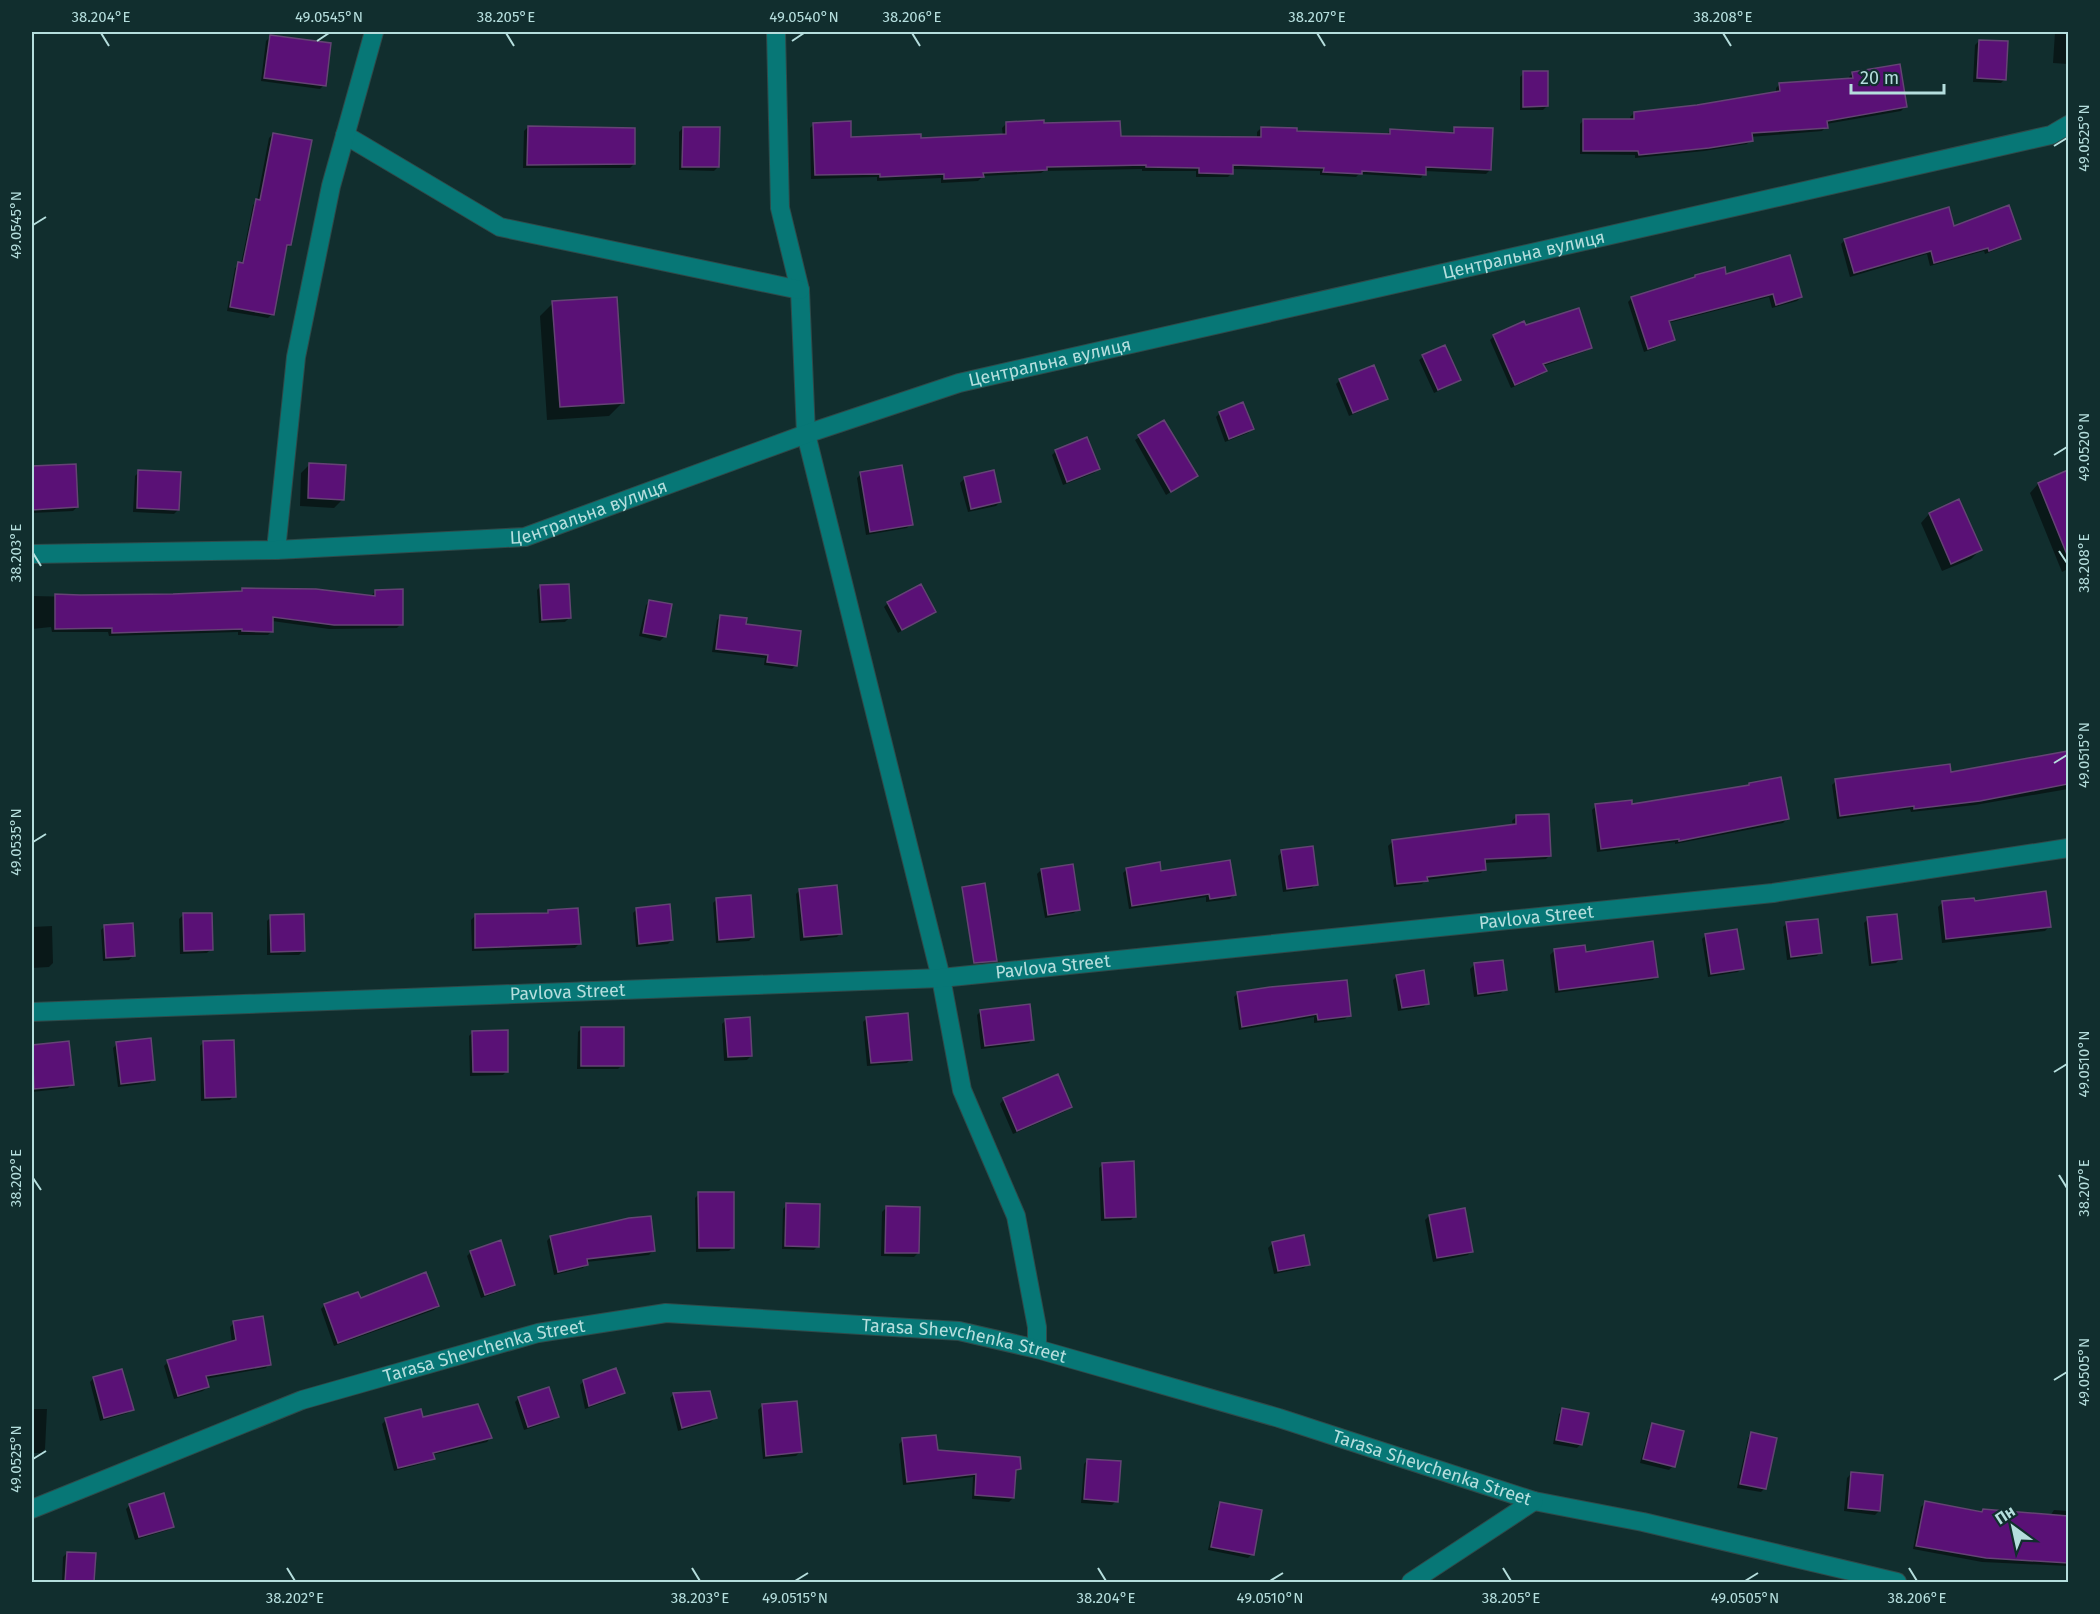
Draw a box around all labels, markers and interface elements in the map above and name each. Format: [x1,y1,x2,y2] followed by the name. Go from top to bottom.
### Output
[72,8,131,26] text: 38.204°E
[295,8,363,26] text: 49.0545°N
[477,8,535,26] text: 38.205°E
[769,8,839,26] text: 49.0540°N
[883,8,941,26] text: 38.206°E
[1288,8,1346,26] text: 38.207°E
[1693,8,1753,26] text: 38.208°E
[1851,57,1944,95] scale bar
[1860,67,1899,89] text: 20 m
[2075,104,2093,172] text: 49.0525°N
[7,191,25,259] text: 49.0545°N
[1440,226,1607,284] street label: Центральна вулиця
[966,333,1133,392] street label: Центральна вулиця
[2075,413,2093,481] text: 49.0520°N
[509,475,670,549] street label: Центральна вулиця
[7,524,25,582] text: 38.203°E
[2075,533,2093,593] text: 38.208°E
[2075,722,2093,788] text: 49.0515°N
[7,808,25,876] text: 49.0535°N
[1478,900,1595,934] street label: Pavlova Street
[994,950,1112,983] street label: Pavlova Street
[509,979,626,1005] street label: Pavlova Street
[2075,1030,2093,1098] text: 49.0510°N
[7,1149,25,1207] text: 38.202°E
[2075,1159,2093,1217] text: 38.207°E
[861,1314,1070,1368] street label: Tarasa Shevchenka Street
[381,1315,587,1387] street label: Tarasa Shevchenka Street
[2075,1338,2093,1406] text: 49.0505°N
[7,1425,25,1493] text: 49.0525°N
[1330,1425,1535,1511] street label: Tarasa Shevchenka Street
[1983,1497,2043,1557] north arrow
[1992,1501,2019,1528] text: Пн
[266,1589,324,1607] text: 38.202°E
[671,1589,729,1607] text: 38.203°E
[762,1589,828,1607] text: 49.0515°N
[1077,1589,1136,1607] text: 38.204°E
[1236,1589,1304,1607] text: 49.0510°N
[1482,1589,1540,1607] text: 38.205°E
[1711,1589,1779,1607] text: 49.0505°N
[1888,1589,1946,1607] text: 38.206°E

